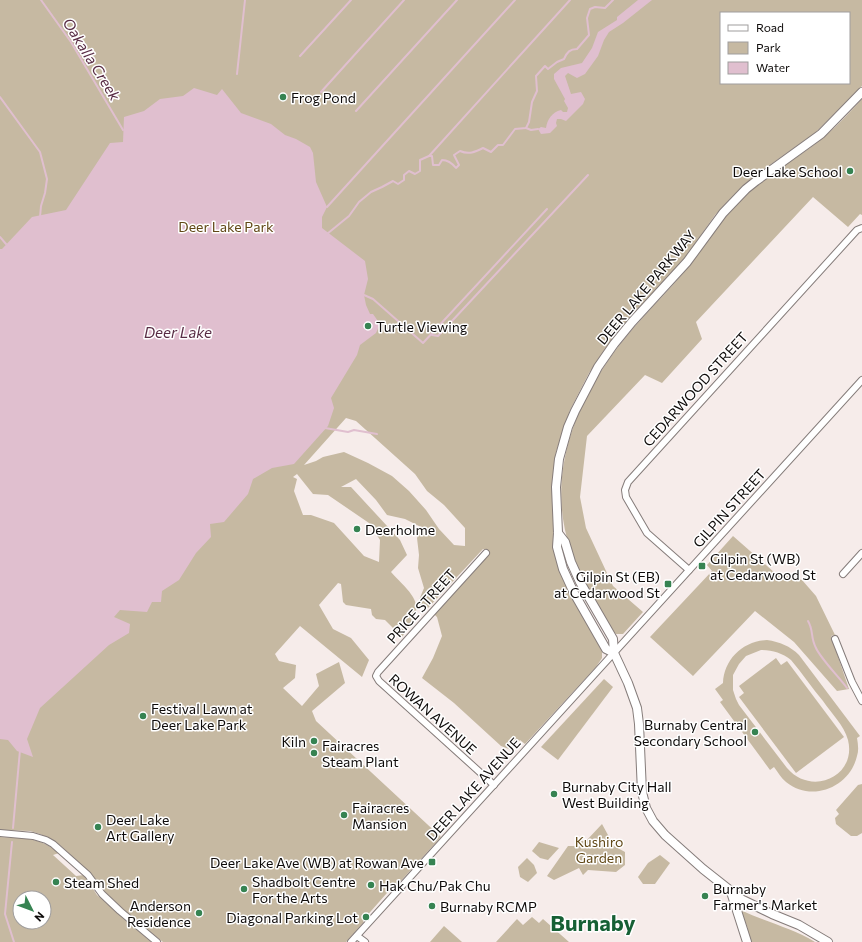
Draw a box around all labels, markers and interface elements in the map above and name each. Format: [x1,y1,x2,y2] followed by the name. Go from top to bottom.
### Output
[720,12,850,84] legend
[59,14,125,105] water label: Oakalla Creek
[756,20,784,34] text: Road
[756,40,782,54] text: Park
[756,60,790,74] text: Water
[291,89,356,106] place label: Frog Pond
[278,92,288,102] marker: Frog Pond
[733,163,842,180] place label: Deer Lake School
[845,166,855,176] marker: Deer Lake School
[178,218,274,235] park label: Deer Lake Park
[593,226,699,348] street label: DEER LAKE PARKWAY
[376,318,468,335] place label: Turtle Viewing
[363,321,373,331] marker: Turtle Viewing
[144,323,212,341] water label: Deer Lake
[639,328,751,450] street label: CEDARWOOD STREET
[689,465,769,551] street label: GILPIN STREET
[365,521,435,538] place label: Deerholme
[352,524,362,534] marker: Deerholme
[710,550,816,583] place label: Gilpin St (WB) at Cedarwood St
[697,561,707,571] marker: Gilpin St (WB) at Cedarwood St
[383,565,459,647] street label: PRICE STREET
[554,568,660,601] place label: Gilpin St (EB) at Cedarwood St
[663,579,673,589] marker: Gilpin St (EB) at Cedarwood St
[386,670,480,758] street label: ROWAN AVENUE
[151,700,253,733] place label: Festival Lawn at Deer Lake Park
[138,711,148,721] marker: Festival Lawn at Deer Lake Park
[634,716,747,749] place label: Burnaby Central Secondary School
[750,727,760,737] marker: Burnaby Central Secondary School
[281,733,306,750] place label: Kiln
[422,734,524,844] street label: DEER LAKE AVENUE
[309,736,319,746] marker: Kiln
[322,737,399,770] place label: Fairacres Steam Plant
[309,748,319,758] marker: Fairacres Steam Plant
[562,778,672,811] place label: Burnaby City Hall West Building
[549,789,559,799] marker: Burnaby City Hall West Building
[352,799,409,832] place label: Fairacres Mansion
[339,810,349,820] marker: Fairacres Mansion
[106,811,175,844] place label: Deer Lake Art Gallery
[93,822,103,832] marker: Deer Lake Art Gallery
[575,833,623,866] park label: Kushiro Garden
[210,854,424,871] place label: Deer Lake Ave (WB) at Rowan Ave
[427,857,437,867] marker: Deer Lake Ave (WB) at Rowan Ave
[252,873,356,906] place label: Shadbolt Centre For the Arts
[64,874,139,891] place label: Steam Shed
[51,877,61,887] marker: Steam Shed
[379,877,491,894] place label: Hak Chu/Pak Chu
[366,880,376,890] marker: Hak Chu/Pak Chu
[713,880,817,913] place label: Burnaby Farmer's Market
[239,884,249,894] marker: Shadbolt Centre For the Arts
[12,890,52,930] north arrow
[700,891,710,901] marker: Burnaby Farmer's Market
[127,897,191,930] place label: Anderson Residence
[440,898,537,915] place label: Burnaby RCMP
[427,901,437,911] marker: Burnaby RCMP
[194,908,204,918] marker: Anderson Residence
[226,909,358,926] place label: Diagonal Parking Lot
[550,909,636,936] district label: Burnaby
[32,910,47,924] text: N
[361,912,371,922] marker: Diagonal Parking Lot

